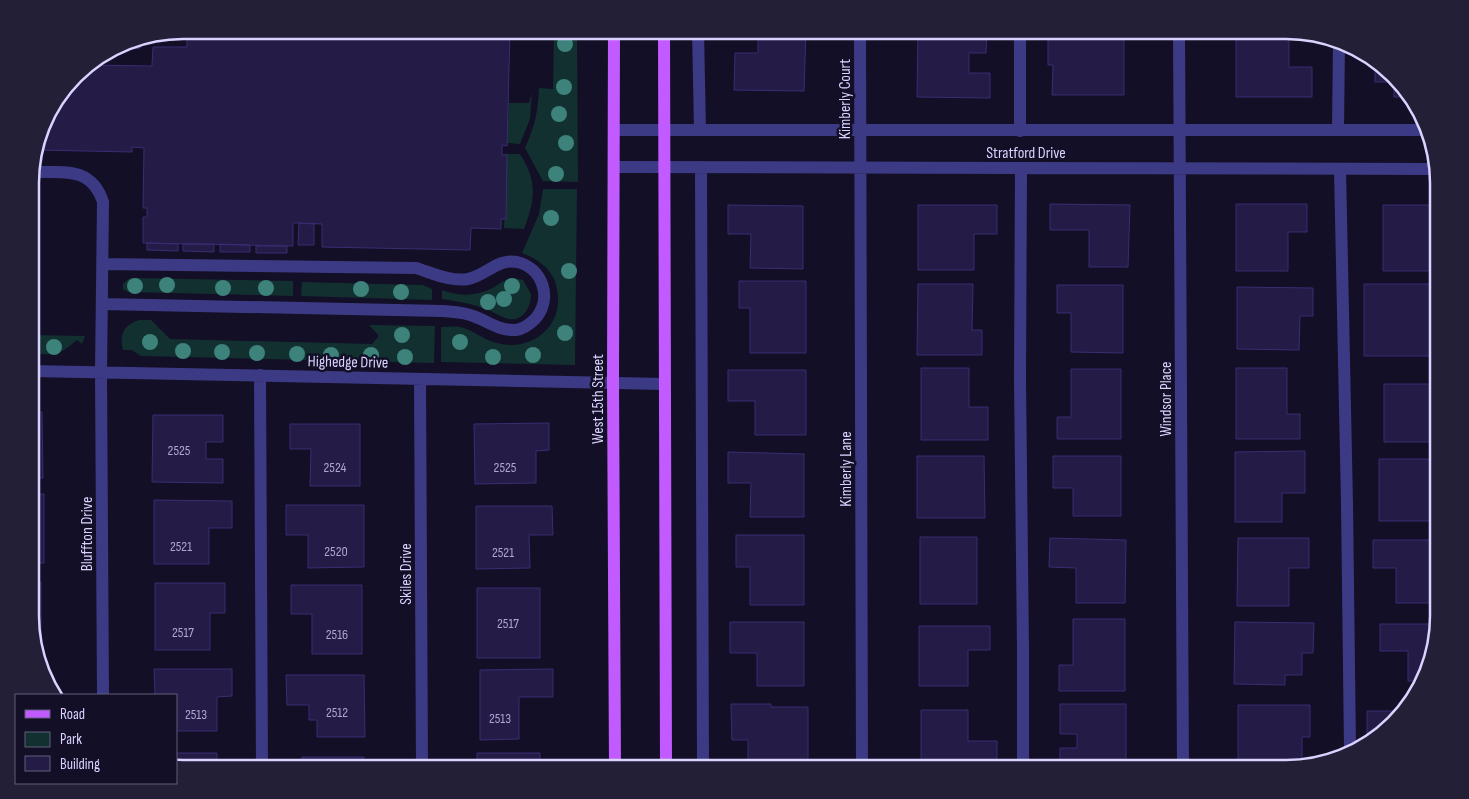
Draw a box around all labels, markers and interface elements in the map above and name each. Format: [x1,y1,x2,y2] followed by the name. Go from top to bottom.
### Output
[836,59,855,139] street label: Kimberly Court
[986,144,1066,163] street label: Stratford Drive
[307,352,388,373] street label: Highedge Drive
[589,354,608,444] street label: West 15th Street
[1157,361,1176,437] street label: Windsor Place
[837,431,856,507] street label: Kimberly Lane
[168,442,191,459] house number: 2525
[324,459,347,476] house number: 2524
[494,459,517,476] house number: 2525
[78,497,97,571] street label: Bluffton Drive
[170,538,192,555] house number: 2521
[324,543,348,560] house number: 2520
[397,543,416,605] street label: Skiles Drive
[492,544,514,561] house number: 2521
[497,615,519,632] house number: 2517
[172,624,194,641] house number: 2517
[326,626,348,643] house number: 2516
[15,694,178,784] legend
[326,704,348,721] house number: 2512
[60,705,85,724] text: Road
[185,706,207,723] house number: 2513
[489,710,511,727] house number: 2513
[60,730,82,749] text: Park
[60,755,100,774] text: Building

